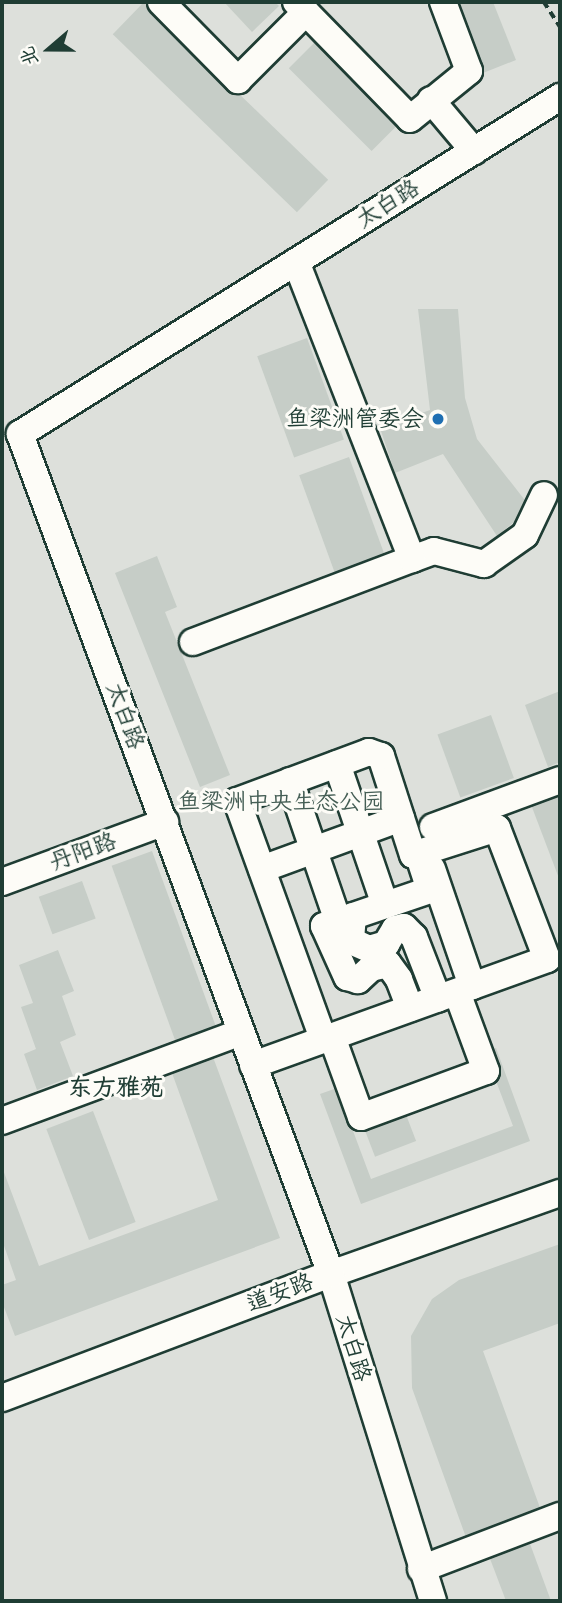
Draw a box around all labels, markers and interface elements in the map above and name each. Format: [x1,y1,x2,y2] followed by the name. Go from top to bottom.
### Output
[14,14,84,84] north arrow
[15,43,44,69] text: 北
[351,174,425,234] street label: 太白路
[286,405,424,433] place label: 鱼梁洲管委会
[430,411,446,427] marker: 鱼梁洲管委会
[100,679,150,753] street label: 太白路
[178,788,384,816] park label: 鱼梁洲中央生态公园
[46,827,120,877] street label: 丹阳路
[68,1074,164,1102] district label: 东方雅苑
[243,1268,317,1318] street label: 道安路
[330,1311,376,1385] street label: 太白路

